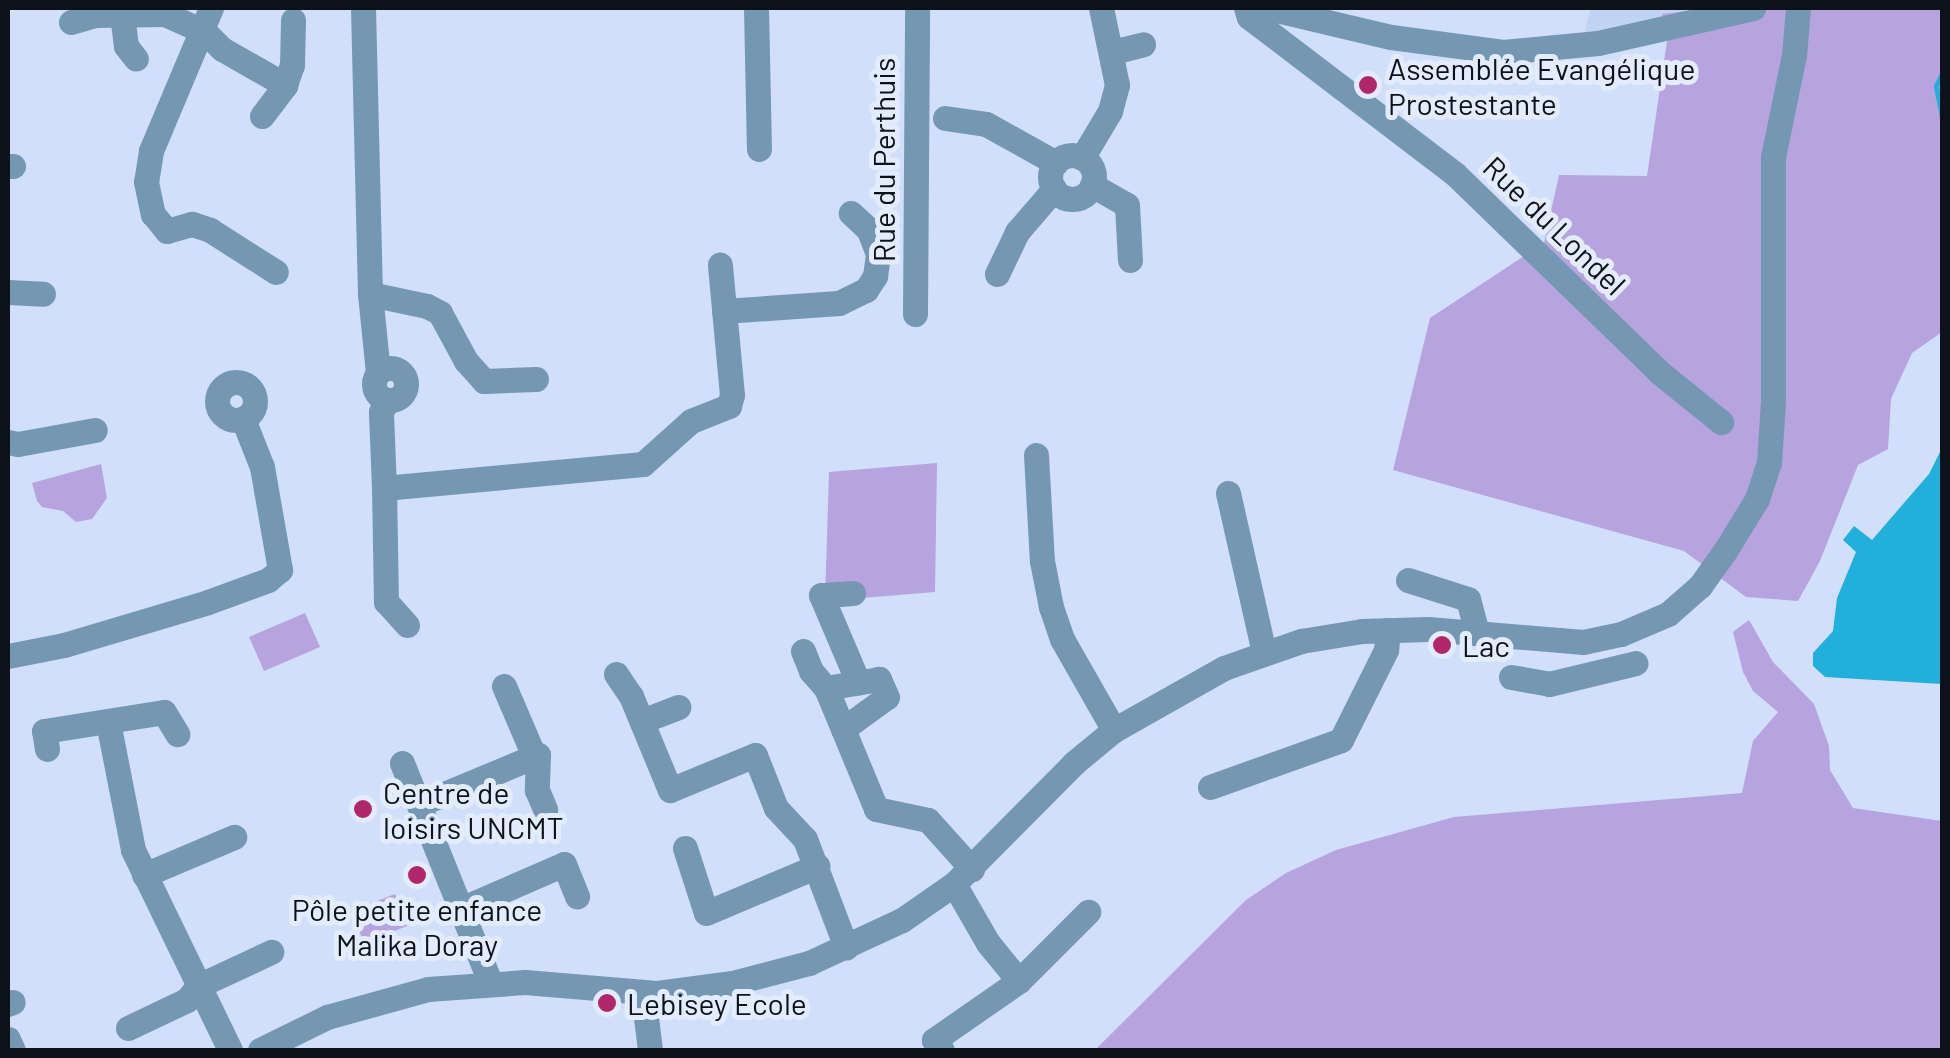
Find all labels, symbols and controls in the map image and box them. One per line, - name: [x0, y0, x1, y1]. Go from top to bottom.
- place label: Assemblée Evangélique Prostestante: [1388, 50, 1695, 120]
- street label: Rue du Perthuis: [865, 58, 901, 262]
- marker: Assemblée Evangélique Prostestante: [1357, 74, 1379, 96]
- street label: Rue du Londel: [1476, 148, 1634, 302]
- place label: Lac: [1462, 627, 1510, 663]
- marker: Lac: [1431, 634, 1453, 656]
- place label: Centre de loisirs UNCMT: [383, 774, 564, 844]
- marker: Centre de loisirs UNCMT: [352, 798, 374, 820]
- marker: Pôle petite enfance Malika Doray: [406, 864, 428, 886]
- place label: Pôle petite enfance Malika Doray: [292, 891, 542, 962]
- place label: Lebisey Ecole: [627, 985, 807, 1021]
- marker: Lebisey Ecole: [596, 992, 618, 1014]

